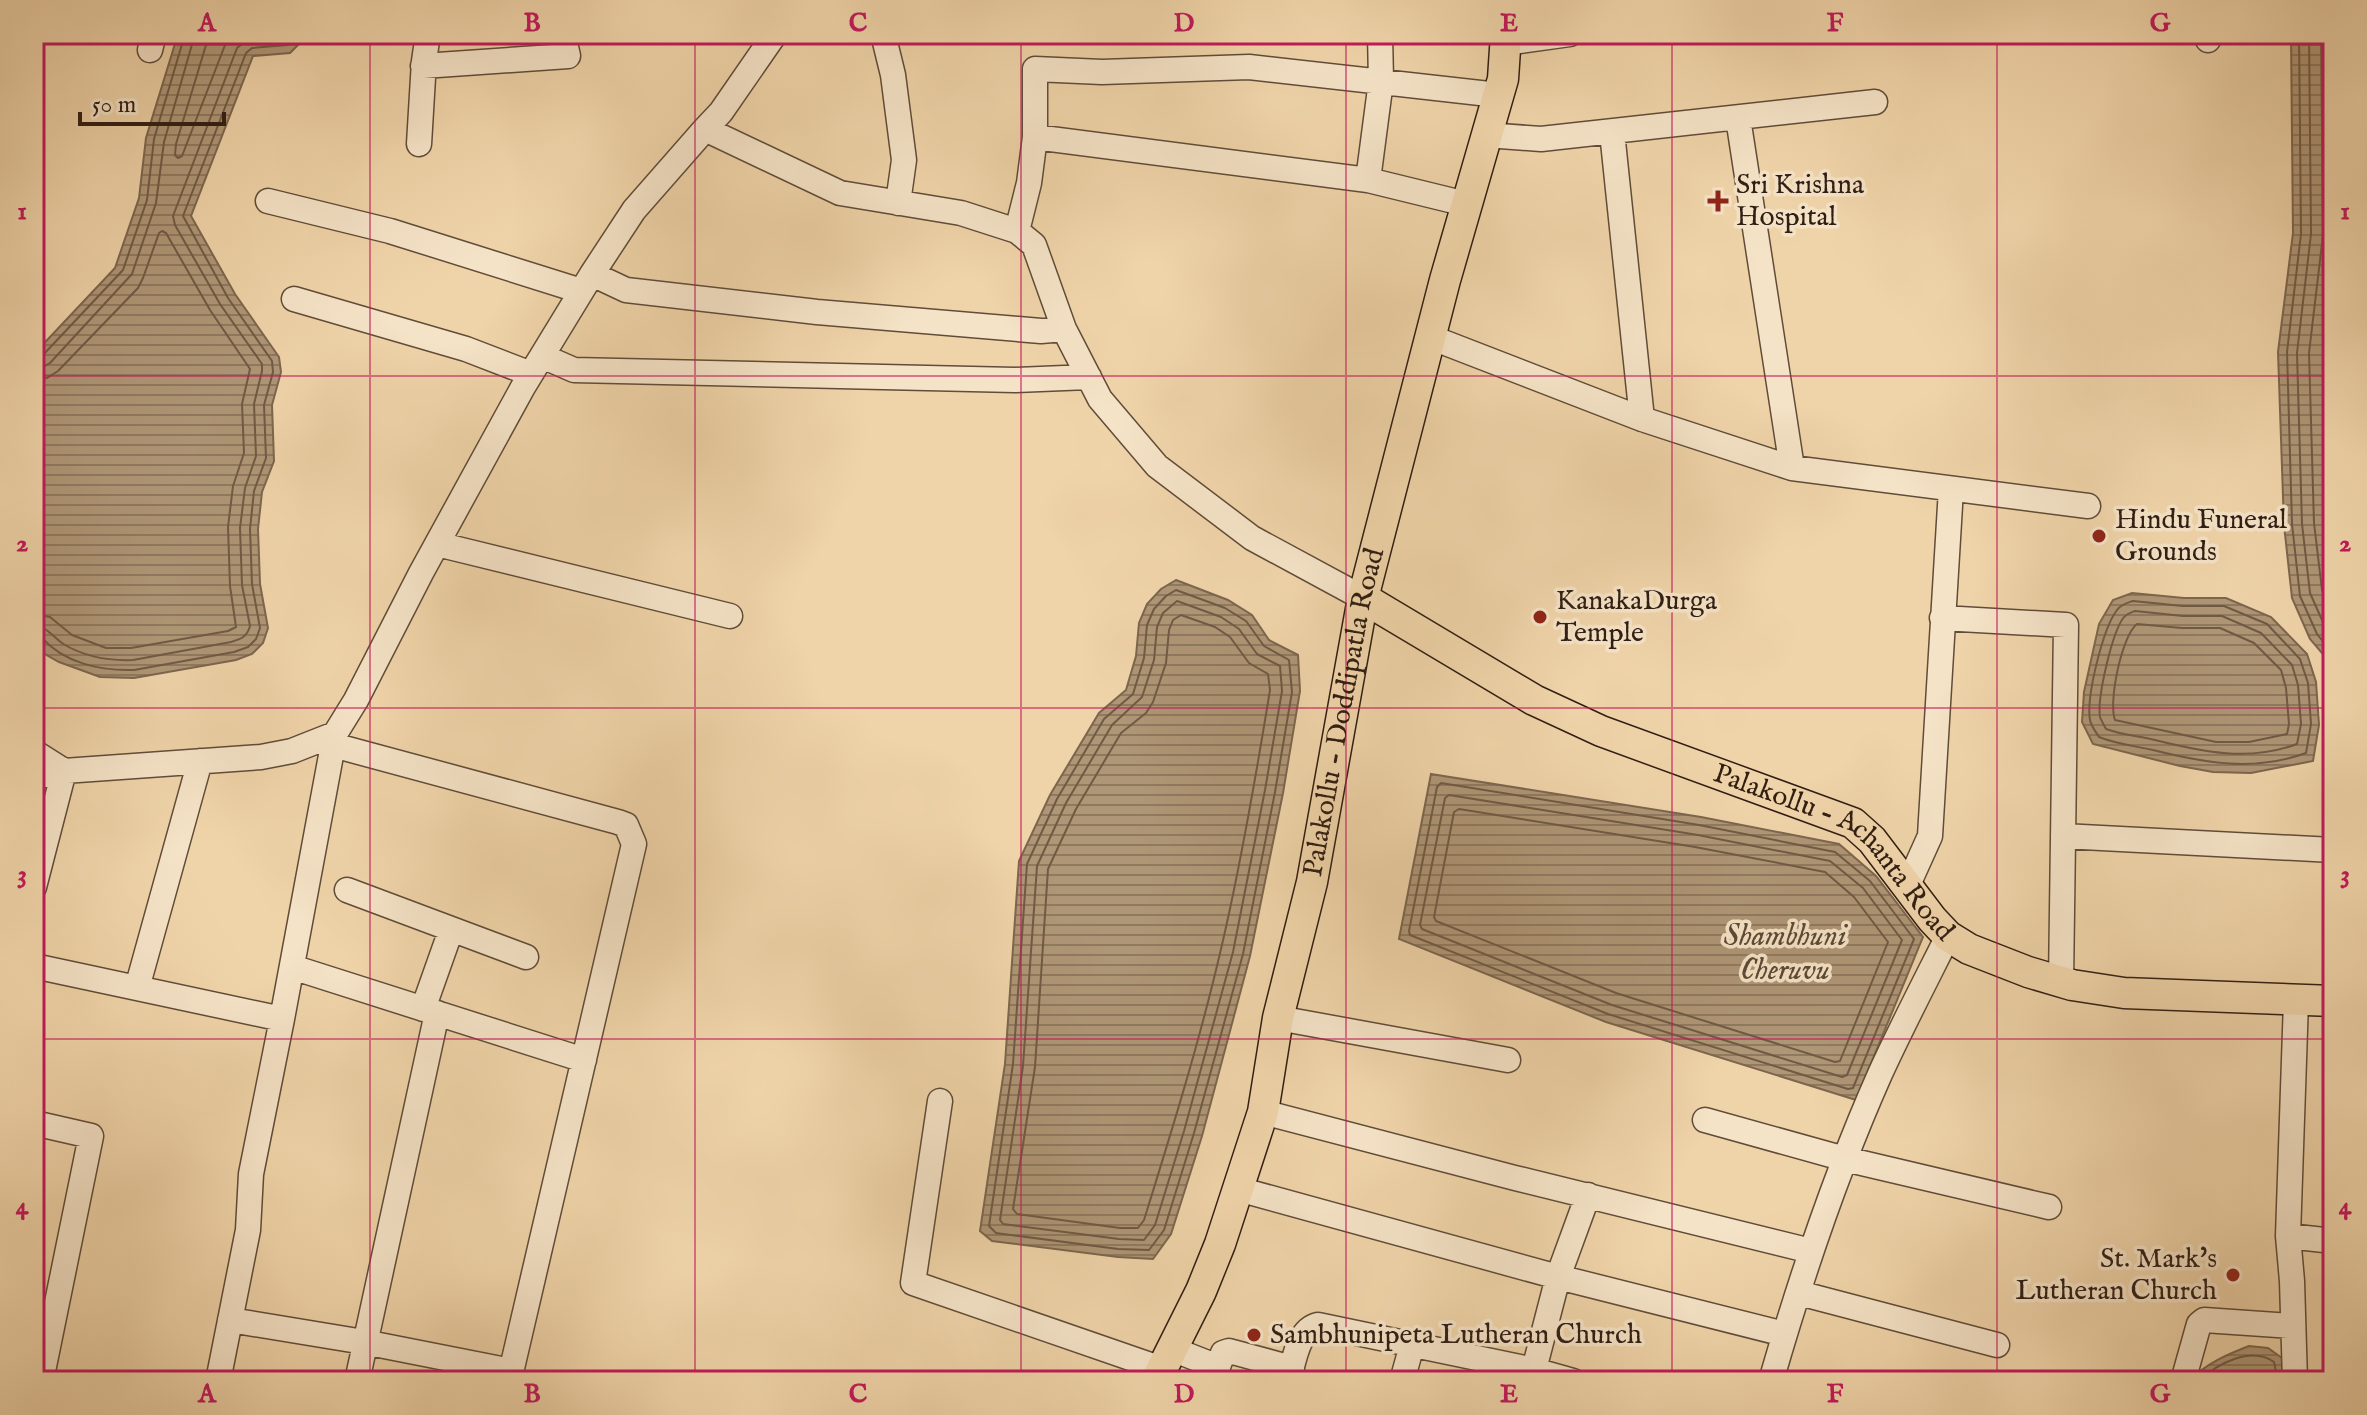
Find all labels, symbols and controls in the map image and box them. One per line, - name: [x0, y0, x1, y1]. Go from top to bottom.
- text: A: [197, 7, 217, 40]
- text: B: [523, 7, 541, 40]
- text: C: [849, 7, 868, 40]
- text: D: [1174, 7, 1195, 40]
- text: E: [1500, 7, 1518, 40]
- text: F: [1827, 7, 1844, 40]
- text: G: [2150, 7, 2171, 40]
- scale bar: [80, 76, 224, 126]
- text: 50 m: [92, 90, 136, 121]
- place label: Sri Krishna Hospital: [1736, 168, 1865, 235]
- marker: Sri Krishna Hospital: [1707, 190, 1729, 212]
- text: 1: [17, 195, 27, 228]
- text: 1: [2340, 195, 2350, 228]
- place label: Hindu Funeral Grounds: [2115, 503, 2287, 570]
- text: 2: [16, 527, 28, 560]
- marker: Hindu Funeral Grounds: [2090, 527, 2108, 545]
- text: 2: [2339, 527, 2351, 560]
- street label: Palakollu - Doddipatla Road: [1296, 544, 1393, 880]
- place label: KanakaDurga Temple: [1556, 584, 1718, 651]
- marker: KanakaDurga Temple: [1531, 608, 1549, 626]
- street label: Palakollu - Achanta Road: [1708, 756, 1962, 949]
- text: 3: [17, 858, 27, 891]
- text: 3: [2340, 858, 2350, 891]
- water label: Shambhuni Cheruvu: [1724, 918, 1849, 990]
- text: 4: [16, 1190, 30, 1223]
- text: 4: [2339, 1190, 2353, 1223]
- place label: St. Mark's Lutheran Church: [2015, 1242, 2217, 1309]
- marker: St. Mark's Lutheran Church: [2224, 1266, 2242, 1284]
- place label: Sambhunipeta Lutheran Church: [1270, 1318, 1642, 1353]
- marker: Sambhunipeta Lutheran Church: [1245, 1326, 1263, 1344]
- text: A: [197, 1378, 217, 1411]
- text: B: [523, 1378, 541, 1411]
- text: C: [849, 1378, 868, 1411]
- text: D: [1174, 1378, 1195, 1411]
- text: E: [1500, 1378, 1518, 1411]
- text: F: [1827, 1378, 1844, 1411]
- text: G: [2150, 1378, 2171, 1411]

